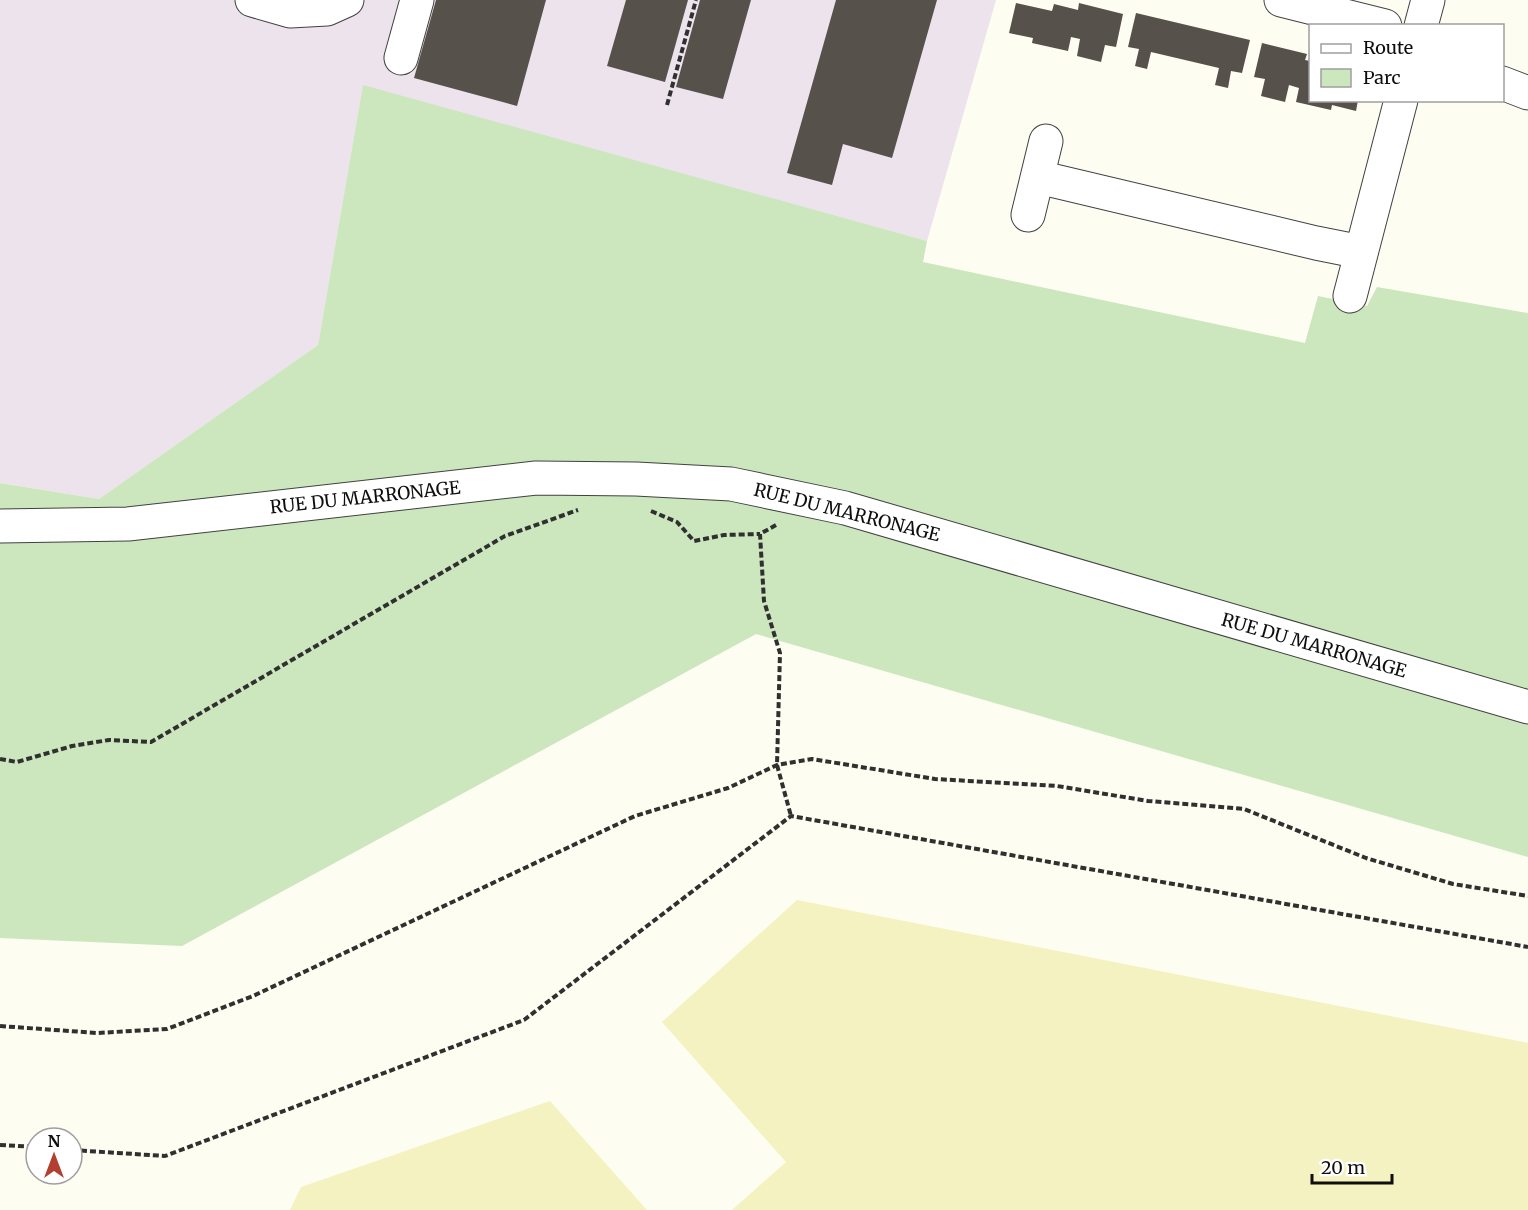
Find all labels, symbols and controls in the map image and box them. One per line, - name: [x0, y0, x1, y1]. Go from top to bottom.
- legend: [1309, 24, 1504, 102]
- text: Route: [1363, 36, 1413, 59]
- text: Parc: [1363, 66, 1401, 89]
- street label: RUE DU MARRONAGE: [269, 476, 462, 518]
- street label: RUE DU MARRONAGE: [751, 478, 943, 546]
- street label: RUE DU MARRONAGE: [1219, 608, 1410, 683]
- north arrow: [24, 1126, 84, 1186]
- text: N: [48, 1131, 61, 1151]
- scale bar: [1312, 1147, 1392, 1185]
- text: 20 m: [1321, 1156, 1365, 1179]

